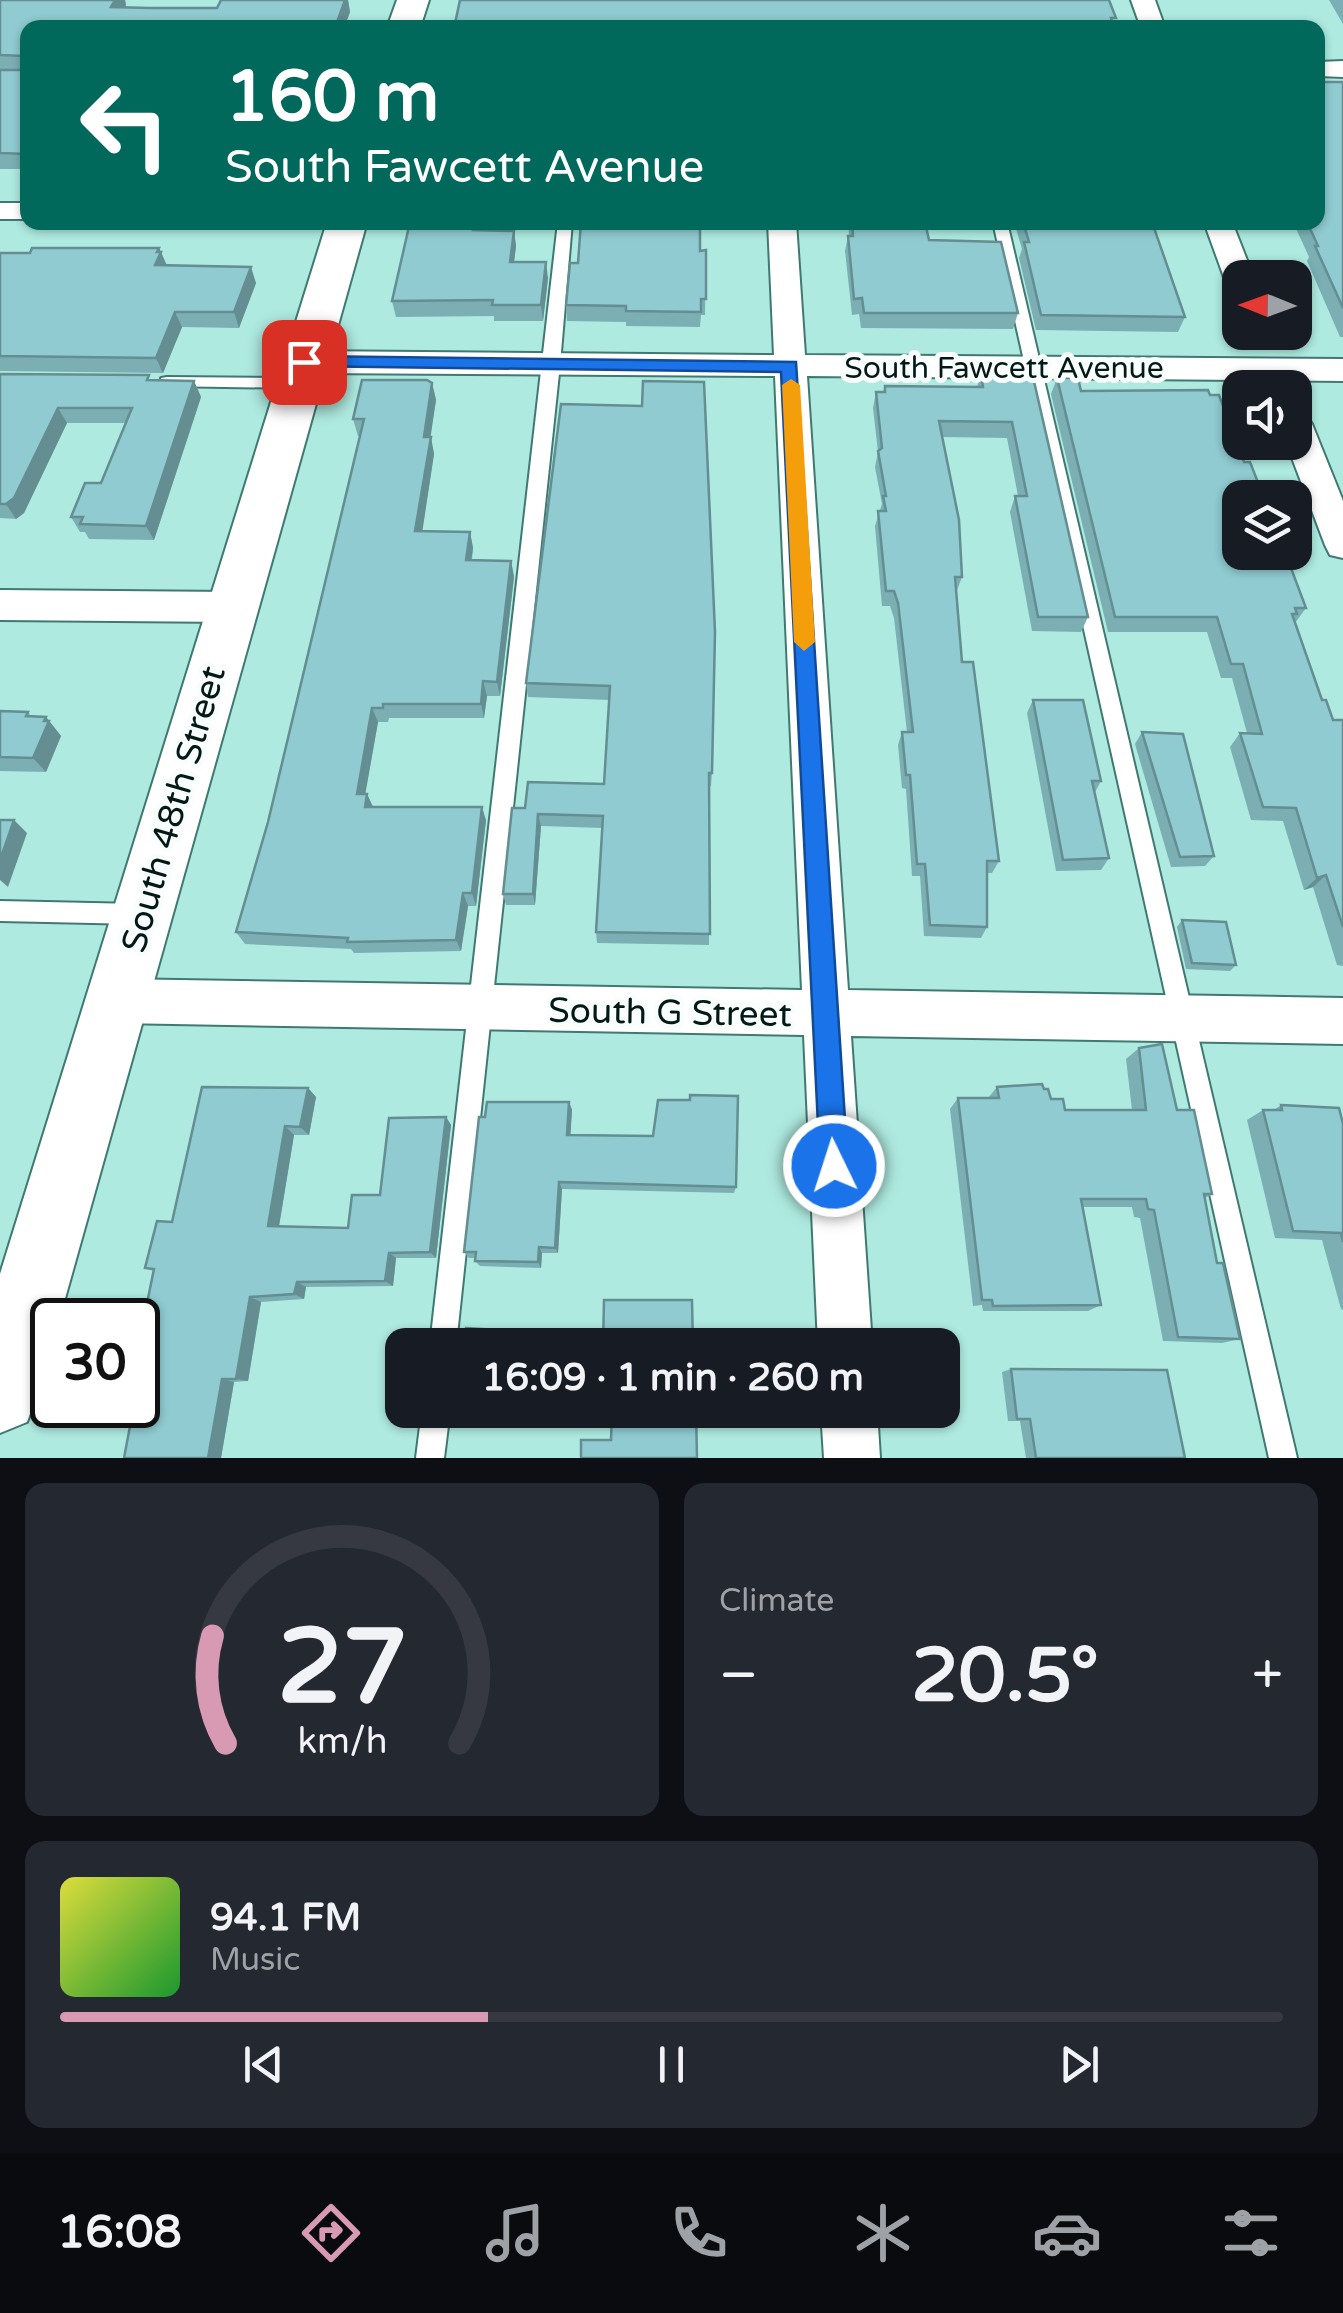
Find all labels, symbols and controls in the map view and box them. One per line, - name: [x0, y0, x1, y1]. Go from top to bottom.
- text: 160 m: [225, 56, 439, 140]
- icon: left: [60, 60, 190, 190]
- text: South Fawcett Avenue: [225, 141, 704, 195]
- north arrow: [1222, 260, 1312, 350]
- map controls: [1222, 260, 1312, 570]
- pin: [262, 320, 347, 405]
- icon: arrive: [277, 335, 332, 390]
- street label: South Fawcett Avenue: [844, 350, 1164, 387]
- button: sound: [1222, 370, 1312, 460]
- button: layers: [1222, 480, 1312, 570]
- street label: South 48th Street: [113, 661, 235, 957]
- street label: South G Street: [548, 990, 792, 1036]
- position arrow: [782, 1114, 886, 1218]
- speed limit sign: 30: [30, 1298, 160, 1428]
- text: 16:09 · 1 min · 260 m: [481, 1355, 864, 1401]
- text: Climate: [719, 1582, 834, 1620]
- text: 27: [277, 1606, 407, 1731]
- text: 20.5°: [911, 1631, 1099, 1721]
- text: −: [719, 1643, 758, 1709]
- text: +: [1252, 1643, 1283, 1709]
- text: km/h: [297, 1720, 387, 1763]
- text: 94.1 FM: [210, 1895, 361, 1941]
- text: Music: [210, 1941, 300, 1979]
- icon: previous: [236, 2037, 291, 2092]
- icon: pause: [644, 2037, 699, 2092]
- icon: next: [1052, 2037, 1107, 2092]
- icon: directions: [296, 2198, 366, 2268]
- icon: music: [480, 2198, 550, 2268]
- icon: phone: [664, 2198, 734, 2268]
- icon: climate: [848, 2198, 918, 2268]
- icon: car: [1032, 2198, 1102, 2268]
- icon: filters: [1216, 2198, 1286, 2268]
- text: 16:08: [57, 2206, 182, 2260]

